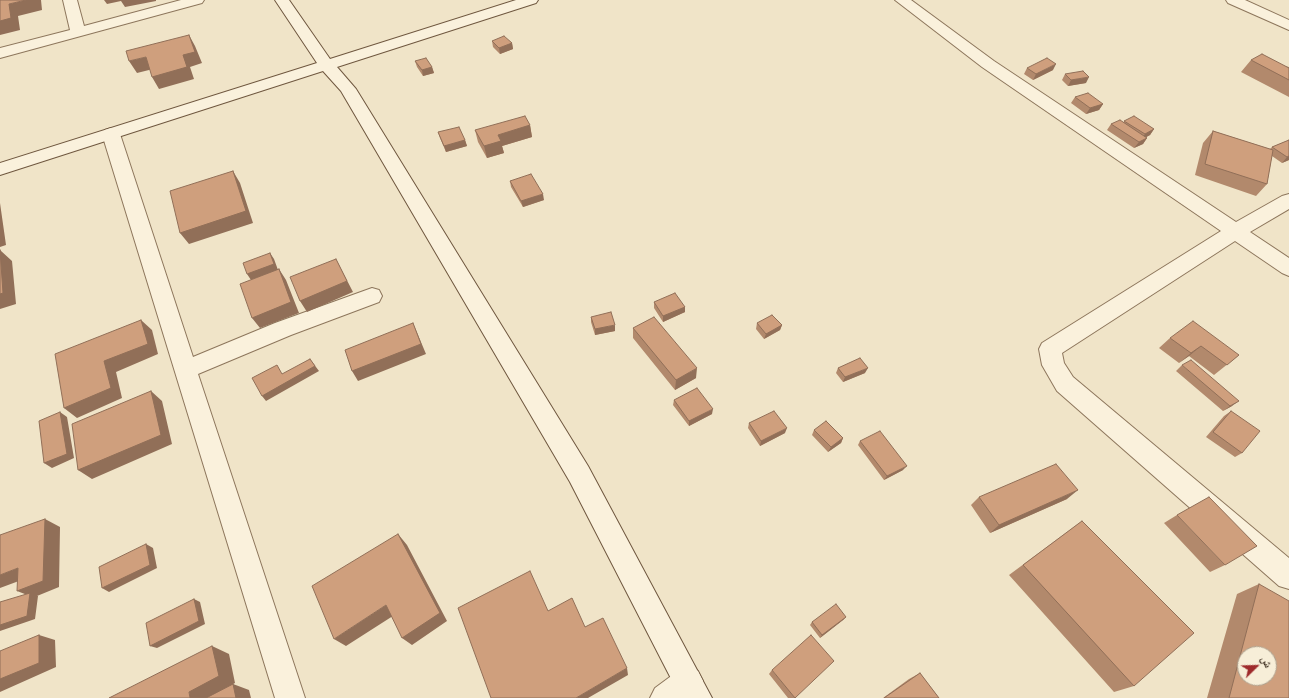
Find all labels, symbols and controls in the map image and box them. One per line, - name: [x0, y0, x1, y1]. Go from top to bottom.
- north arrow: [1237, 646, 1277, 686]
- text: ش: [1258, 654, 1276, 670]

